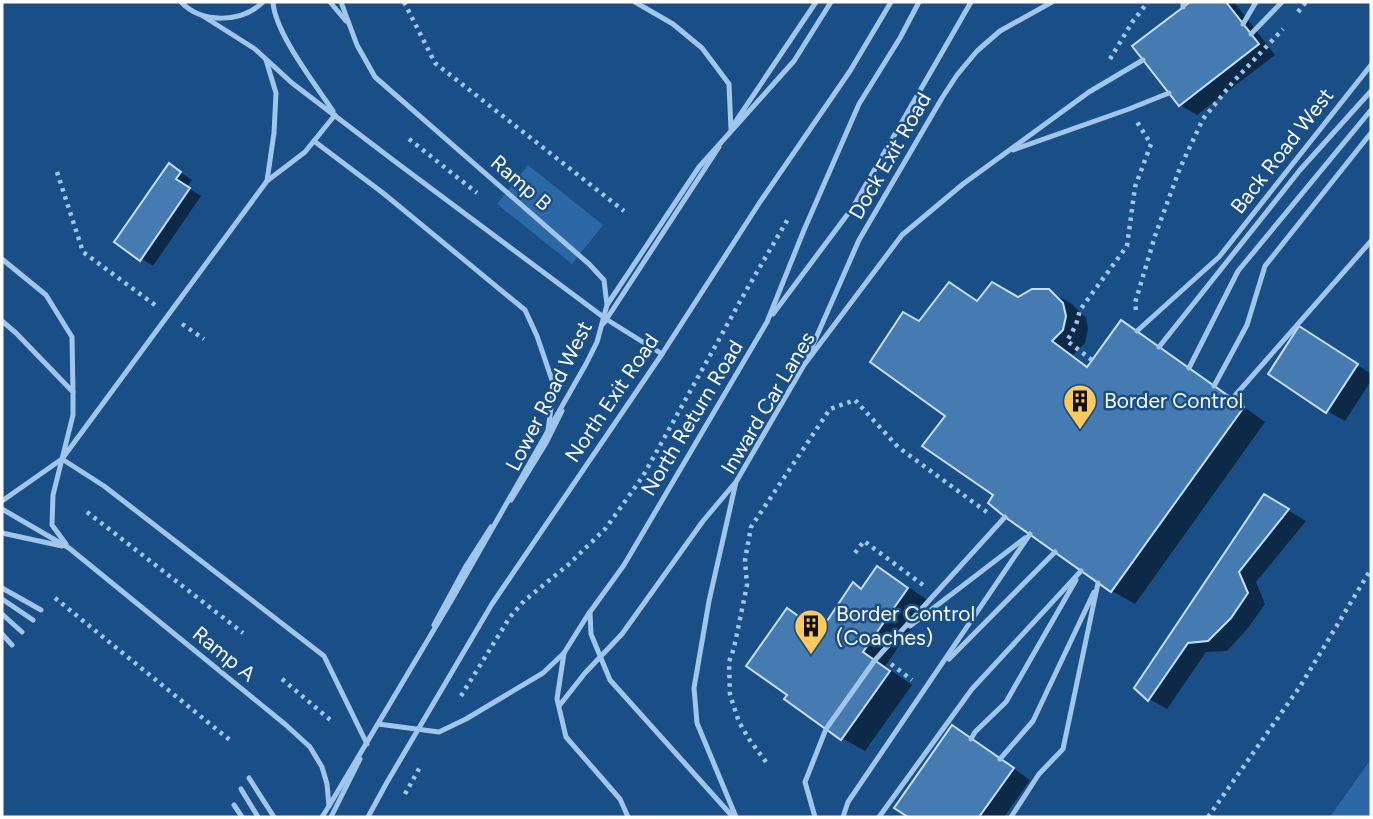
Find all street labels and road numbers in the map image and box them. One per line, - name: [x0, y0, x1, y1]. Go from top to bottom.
- street label: Back Road West: [1225, 83, 1338, 218]
- street label: Dock Exit Road: [843, 88, 936, 224]
- street label: Ramp B: [486, 150, 557, 216]
- street label: Lower Road West: [500, 317, 597, 475]
- street label: Inward Car Lanes: [715, 327, 820, 478]
- street label: North Exit Road: [560, 329, 664, 467]
- street label: North Return Road: [635, 335, 748, 500]
- street label: Ramp A: [188, 621, 261, 686]

